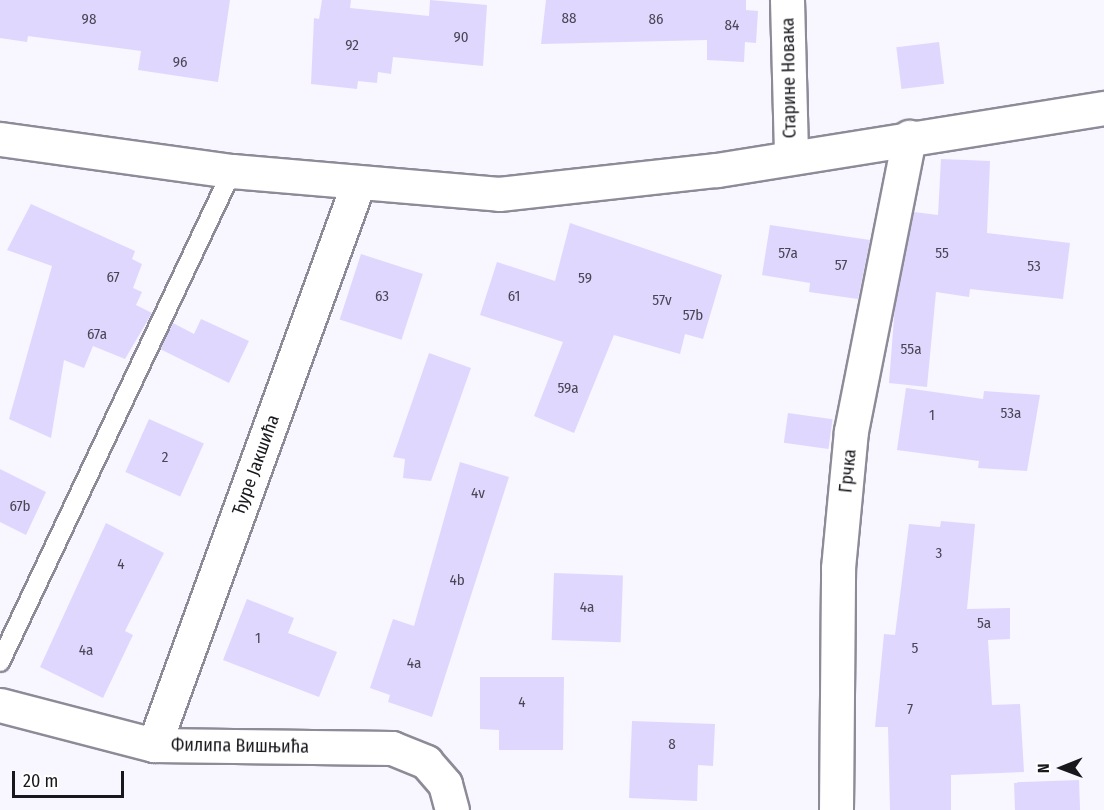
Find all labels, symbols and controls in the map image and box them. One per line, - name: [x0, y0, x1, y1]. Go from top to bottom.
- house number: 88: [562, 10, 576, 28]
- house number: 98: [82, 11, 96, 29]
- house number: 86: [649, 11, 663, 29]
- house number: 84: [725, 17, 739, 35]
- street label: Старине Новака: [777, 17, 801, 139]
- house number: 90: [453, 29, 469, 47]
- house number: 92: [345, 37, 359, 55]
- house number: 96: [173, 54, 187, 72]
- house number: 57a: [778, 245, 798, 263]
- house number: 55: [935, 245, 949, 263]
- house number: 57: [835, 257, 847, 275]
- house number: 53: [1027, 258, 1041, 276]
- house number: 67: [106, 269, 120, 287]
- house number: 59: [578, 270, 592, 288]
- house number: 63: [375, 288, 389, 306]
- house number: 61: [508, 288, 520, 306]
- house number: 57v: [652, 292, 672, 310]
- house number: 57b: [683, 307, 703, 325]
- house number: 67a: [87, 326, 107, 344]
- house number: 55a: [900, 341, 922, 359]
- house number: 59a: [557, 380, 579, 398]
- house number: 53a: [1001, 405, 1021, 423]
- house number: 1: [929, 407, 935, 425]
- street label: Ђуре Јакшића: [228, 412, 284, 518]
- street label: Грчка: [835, 448, 861, 494]
- house number: 2: [162, 449, 168, 467]
- house number: 4v: [471, 485, 485, 503]
- house number: 67b: [9, 498, 31, 516]
- house number: 3: [936, 545, 942, 563]
- house number: 4: [117, 556, 125, 574]
- house number: 4b: [449, 572, 465, 590]
- house number: 4a: [580, 599, 594, 617]
- house number: 5a: [977, 615, 991, 633]
- house number: 1: [255, 630, 261, 648]
- house number: 5: [912, 640, 918, 658]
- house number: 4a: [79, 642, 93, 660]
- house number: 4a: [407, 655, 421, 673]
- house number: 4: [518, 694, 526, 712]
- house number: 7: [907, 701, 913, 719]
- street label: Филипа Вишњића: [171, 734, 309, 758]
- house number: 8: [668, 736, 676, 754]
- north arrow: [1032, 738, 1092, 798]
- scale bar: [15, 759, 128, 797]
- text: N: [1034, 763, 1053, 773]
- text: 20 m: [23, 770, 58, 792]

